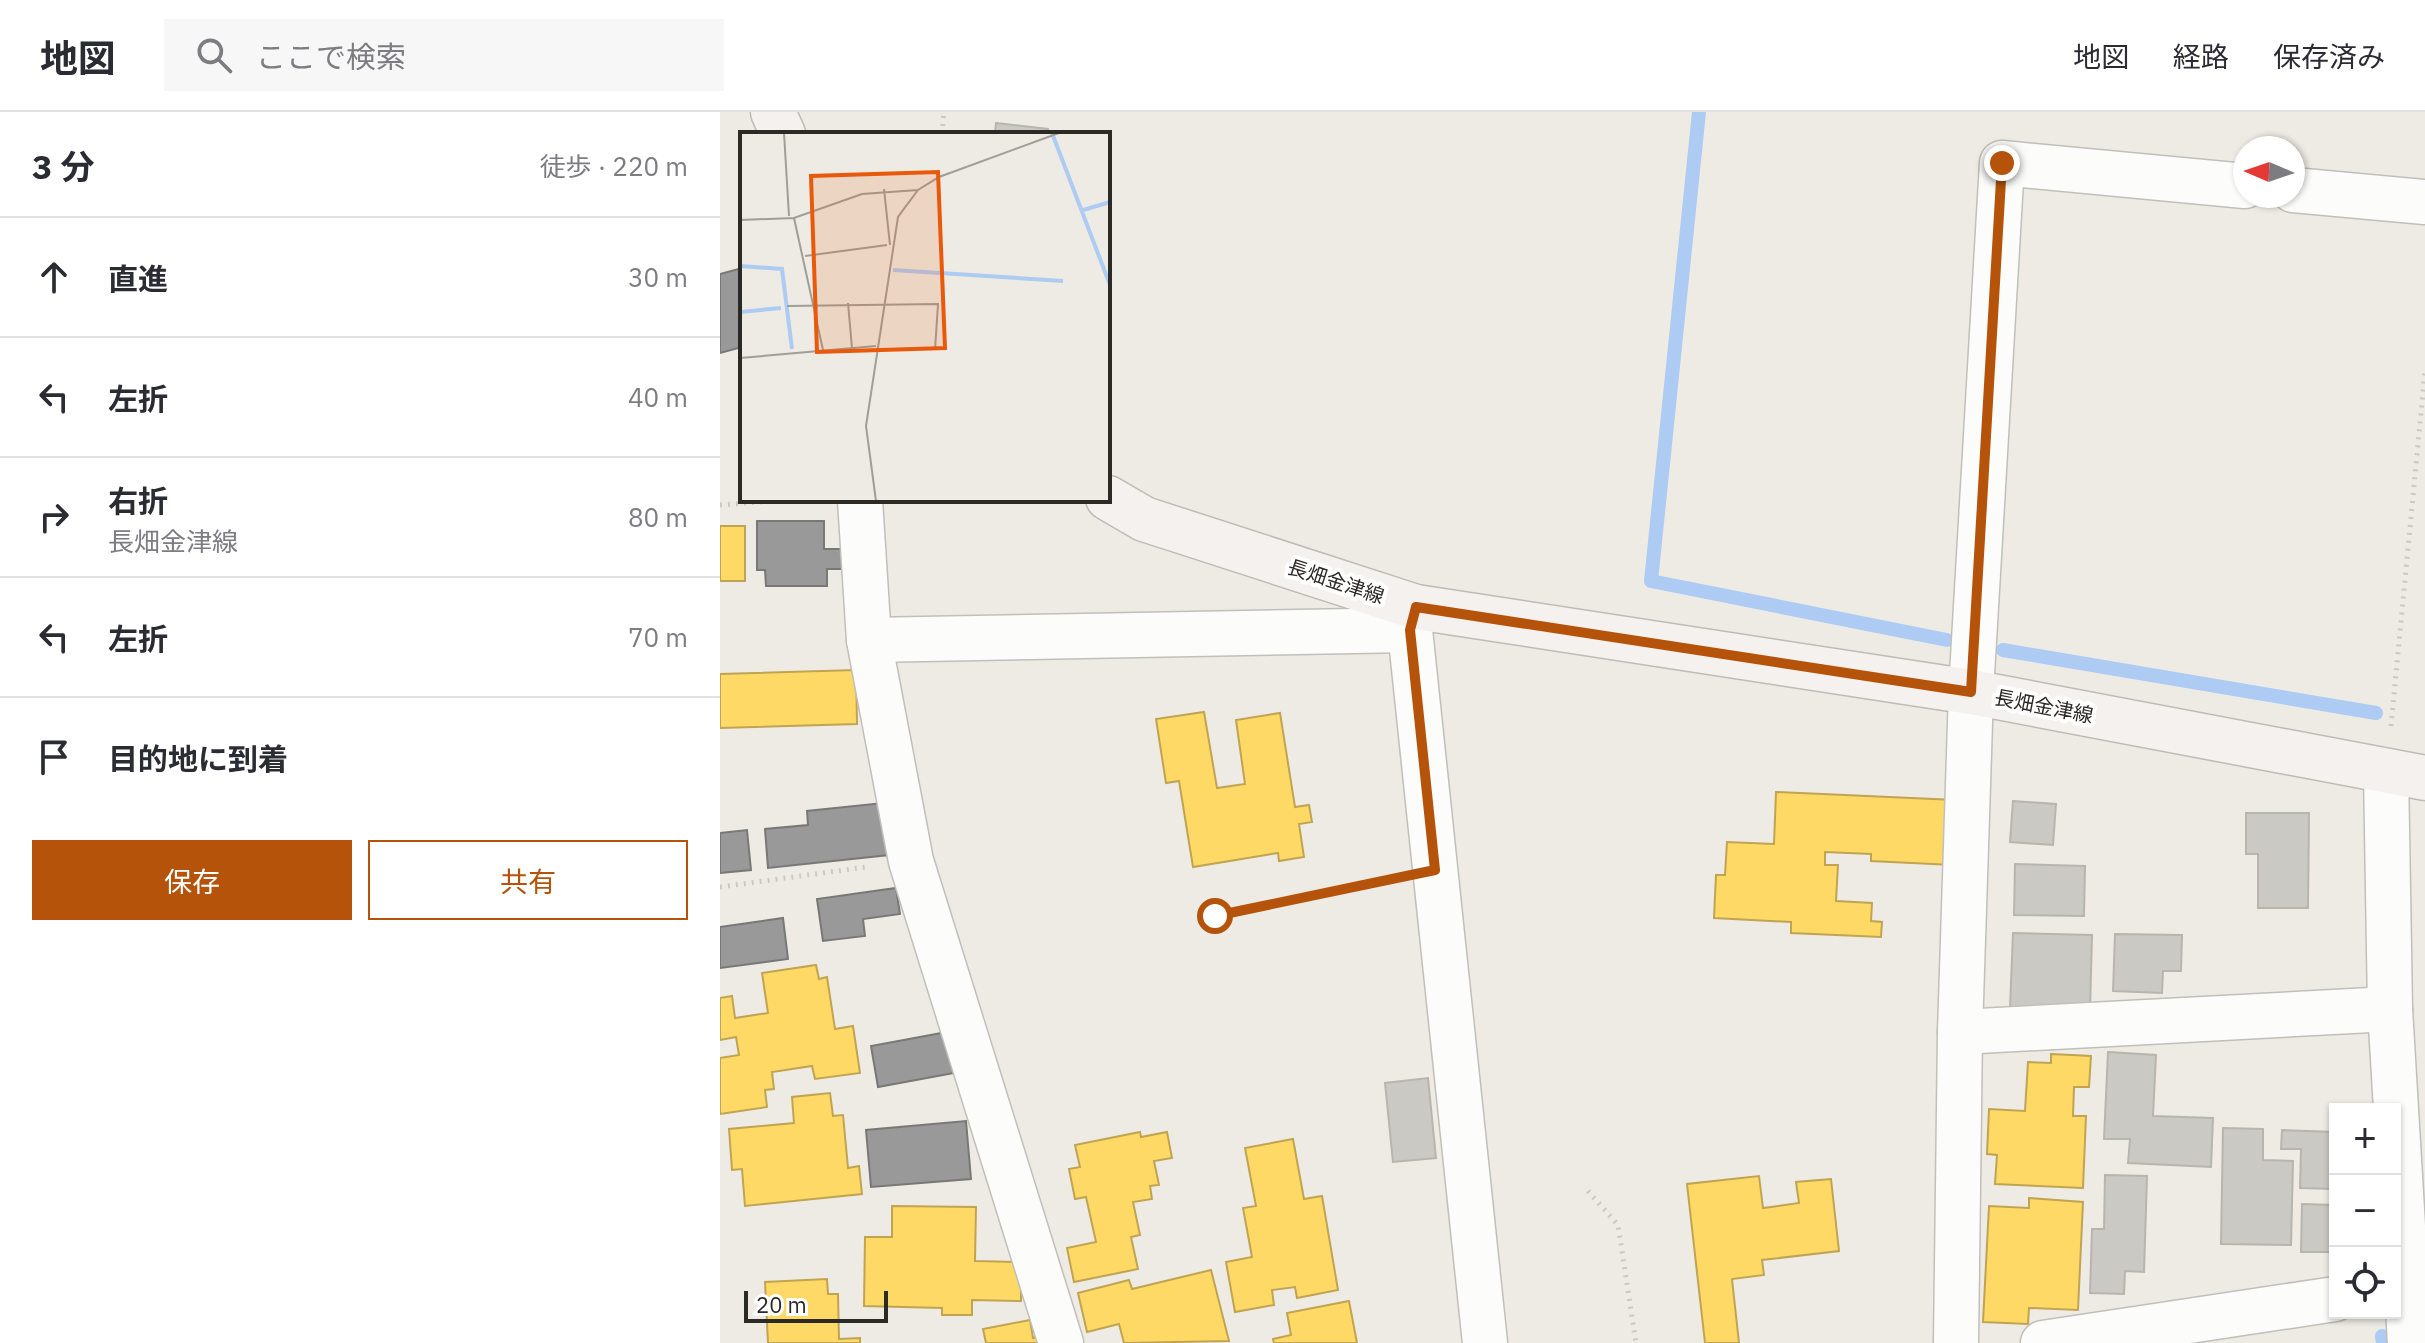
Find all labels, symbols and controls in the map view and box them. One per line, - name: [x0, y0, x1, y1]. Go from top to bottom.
- search box: [164, 19, 724, 91]
- text: 地図: [40, 33, 116, 82]
- icon: search: [192, 33, 236, 77]
- text: ここで検索: [256, 37, 406, 76]
- text: 地図: [2073, 38, 2129, 75]
- text: 経路: [2173, 38, 2229, 75]
- text: 保存済み: [2273, 38, 2385, 75]
- inset map: [740, 132, 1110, 502]
- north arrow: [2233, 136, 2305, 208]
- text: 3 分: [32, 144, 94, 188]
- route end: [1984, 145, 2020, 181]
- text: 徒歩 · 220 m: [540, 149, 688, 183]
- icon: ahead: [32, 255, 76, 299]
- text: 直進: [108, 259, 168, 298]
- text: 30 m: [628, 260, 688, 294]
- icon: left: [32, 375, 76, 419]
- text: 左折: [108, 379, 168, 418]
- text: 40 m: [628, 380, 688, 414]
- text: 右折: [108, 481, 168, 520]
- icon: right: [32, 495, 76, 539]
- text: 80 m: [628, 500, 688, 534]
- text: 長畑金津線: [108, 524, 238, 558]
- street label: 長畑金津線: [1284, 553, 1388, 609]
- icon: left: [32, 615, 76, 659]
- text: 左折: [108, 619, 168, 658]
- text: 70 m: [628, 620, 688, 654]
- street label: 長畑金津線: [1992, 683, 2096, 729]
- icon: arrive: [32, 735, 76, 779]
- text: 目的地に到着: [108, 739, 288, 778]
- button: 保存: [32, 840, 352, 920]
- button: 共有: [368, 840, 688, 920]
- route start: [1197, 898, 1233, 934]
- map controls: [2329, 1103, 2401, 1319]
- button: +: [2329, 1103, 2401, 1175]
- button: −: [2329, 1175, 2401, 1247]
- button: locate: [2329, 1247, 2401, 1319]
- scale bar: [744, 1287, 888, 1323]
- text: 20 m: [756, 1290, 807, 1319]

